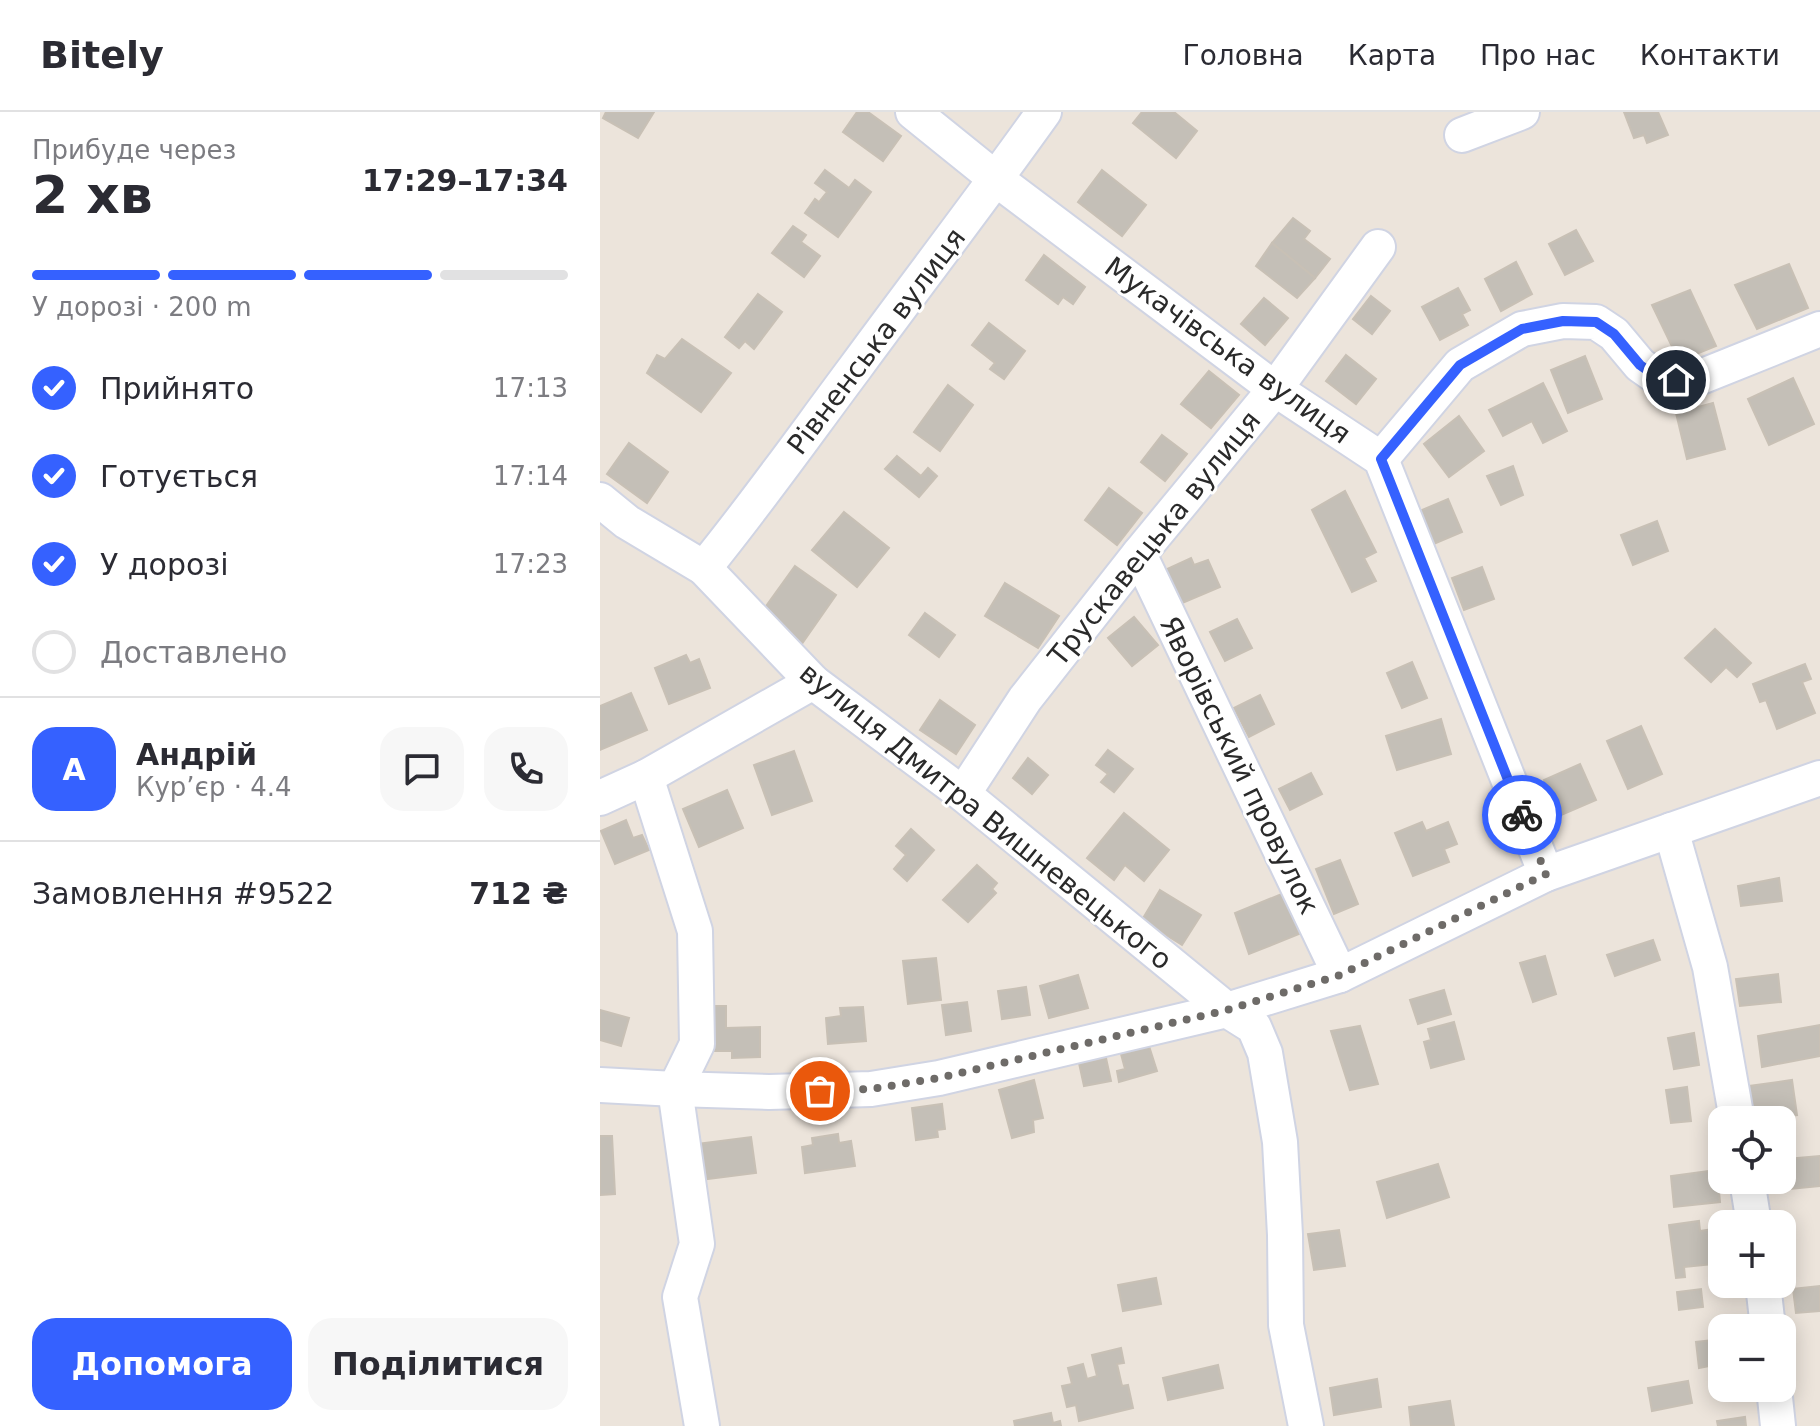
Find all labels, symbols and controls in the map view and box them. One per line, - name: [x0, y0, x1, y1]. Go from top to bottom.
- text: Bitely: [40, 33, 164, 77]
- text: Головна: [1183, 39, 1304, 72]
- text: Карта: [1348, 39, 1436, 72]
- text: Про нас: [1480, 39, 1596, 72]
- text: Контакти: [1640, 39, 1780, 72]
- text: Прибуде через: [32, 135, 236, 165]
- text: 17:29–17:34: [362, 163, 568, 198]
- text: 2 хв: [32, 165, 153, 225]
- street label: Рівненська вулиця: [780, 222, 972, 461]
- street label: Мукачівська вулиця: [1098, 250, 1357, 451]
- text: У дорозі · 200 m: [32, 292, 251, 322]
- pin: [1642, 346, 1710, 414]
- icon: home: [1654, 358, 1698, 402]
- icon: check: [32, 366, 76, 410]
- text: Прийнято: [100, 371, 254, 406]
- text: 17:13: [493, 373, 568, 403]
- street label: Трускавецька вулиця: [1041, 404, 1267, 673]
- icon: check: [32, 454, 76, 498]
- text: Готується: [100, 459, 258, 494]
- text: 17:14: [493, 461, 568, 491]
- icon: check: [32, 542, 76, 586]
- text: У дорозі: [100, 547, 229, 582]
- text: 17:23: [493, 549, 568, 579]
- street label: Яворівський провулок: [1153, 611, 1326, 920]
- text: Доставлено: [100, 635, 287, 670]
- street label: вулиця Дмитра Вишневецького: [793, 656, 1178, 977]
- button: chat: [380, 727, 464, 811]
- button: phone: [484, 727, 568, 811]
- text: Андрій: [136, 737, 257, 772]
- text: А: [62, 752, 86, 787]
- text: Кур’єр · 4.4: [136, 772, 292, 802]
- courier: [1482, 775, 1562, 855]
- icon: bike: [1500, 793, 1544, 837]
- text: Замовлення #9522: [32, 876, 334, 911]
- text: 712 ₴: [469, 876, 568, 911]
- pin: [786, 1057, 854, 1125]
- icon: bag: [798, 1069, 842, 1113]
- map controls: [1708, 1106, 1796, 1402]
- button: locate: [1708, 1106, 1796, 1194]
- button: +: [1708, 1210, 1796, 1298]
- button: −: [1708, 1314, 1796, 1402]
- button: Допомога: [32, 1318, 292, 1410]
- button: Поділитися: [308, 1318, 568, 1410]

